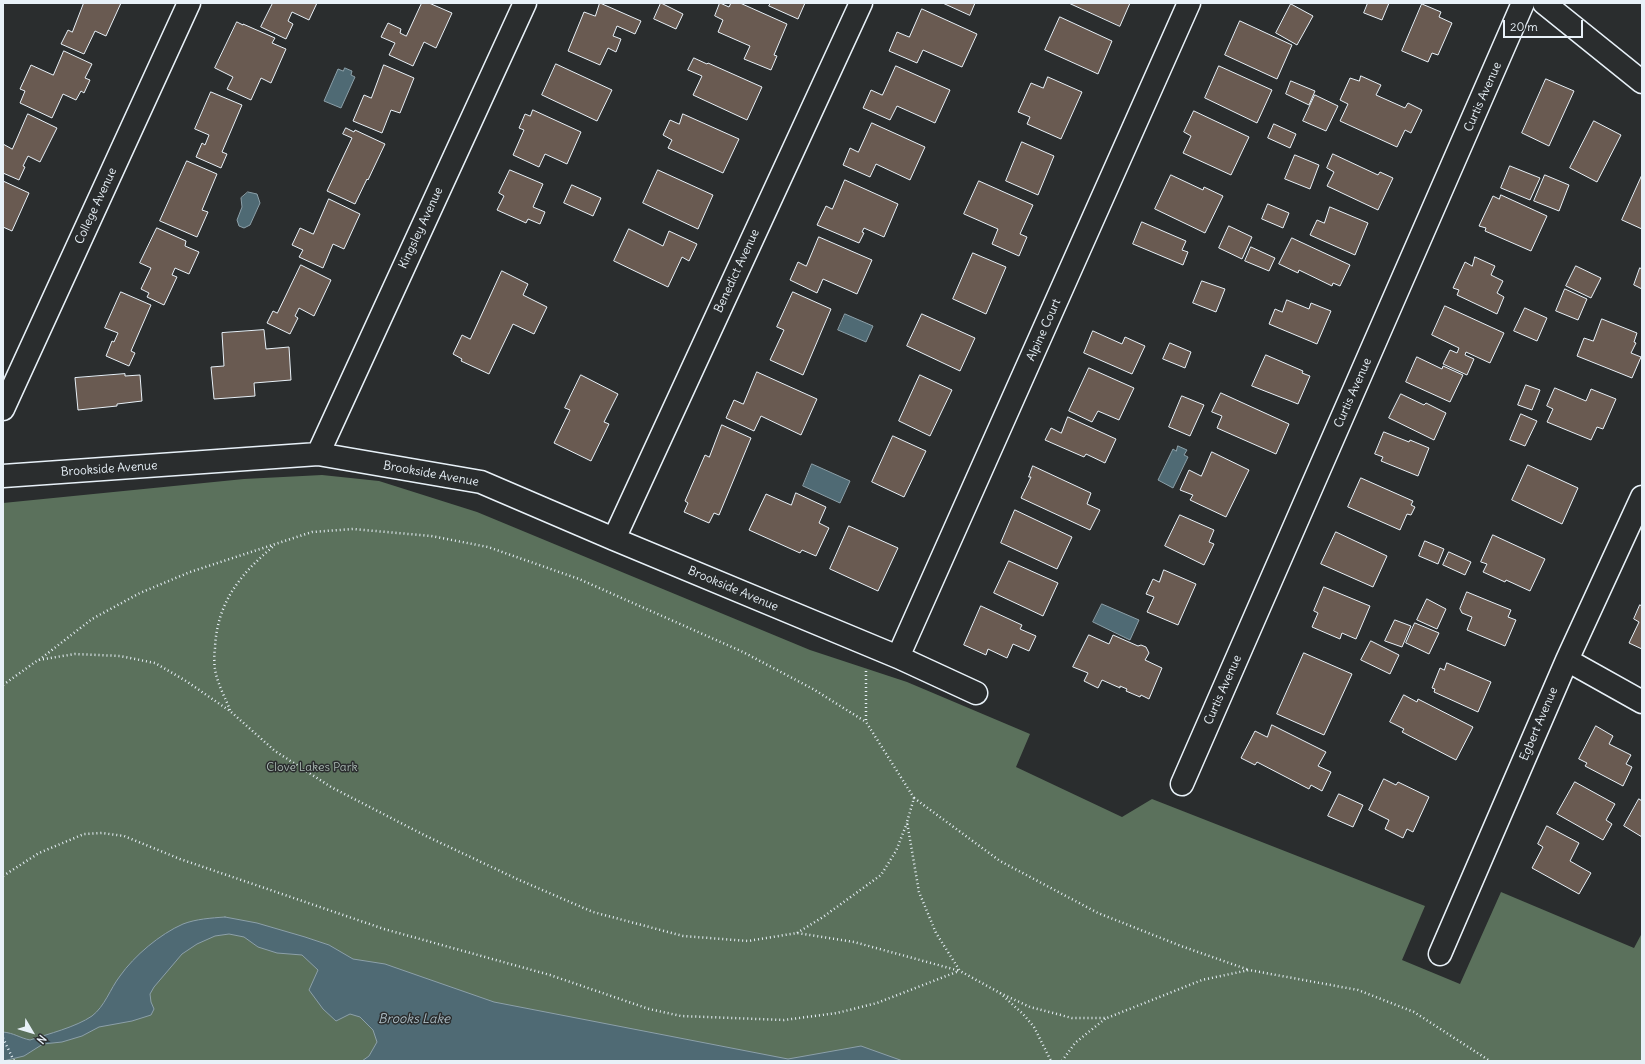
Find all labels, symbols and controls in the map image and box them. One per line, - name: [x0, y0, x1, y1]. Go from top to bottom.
- scale bar: [1505, 12, 1585, 38]
- text: 20 m: [1510, 19, 1538, 34]
- street label: Curtis Avenue: [1461, 60, 1505, 134]
- street label: College Avenue: [72, 166, 120, 246]
- street label: Kingsley Avenue: [396, 185, 446, 271]
- street label: Benedict Avenue: [711, 227, 763, 315]
- street label: Alpine Court: [1024, 297, 1064, 363]
- street label: Curtis Avenue: [1331, 356, 1375, 430]
- street label: Brookside Avenue: [60, 458, 158, 480]
- street label: Brookside Avenue: [382, 458, 480, 490]
- street label: Brookside Avenue: [686, 563, 780, 615]
- street label: Curtis Avenue: [1201, 653, 1245, 727]
- street label: Egbert Avenue: [1517, 685, 1561, 763]
- park label: Clove Lakes Park: [266, 761, 358, 775]
- water label: Brooks Lake: [378, 1011, 450, 1027]
- north arrow: [12, 1012, 52, 1052]
- text: N: [34, 1032, 49, 1047]

